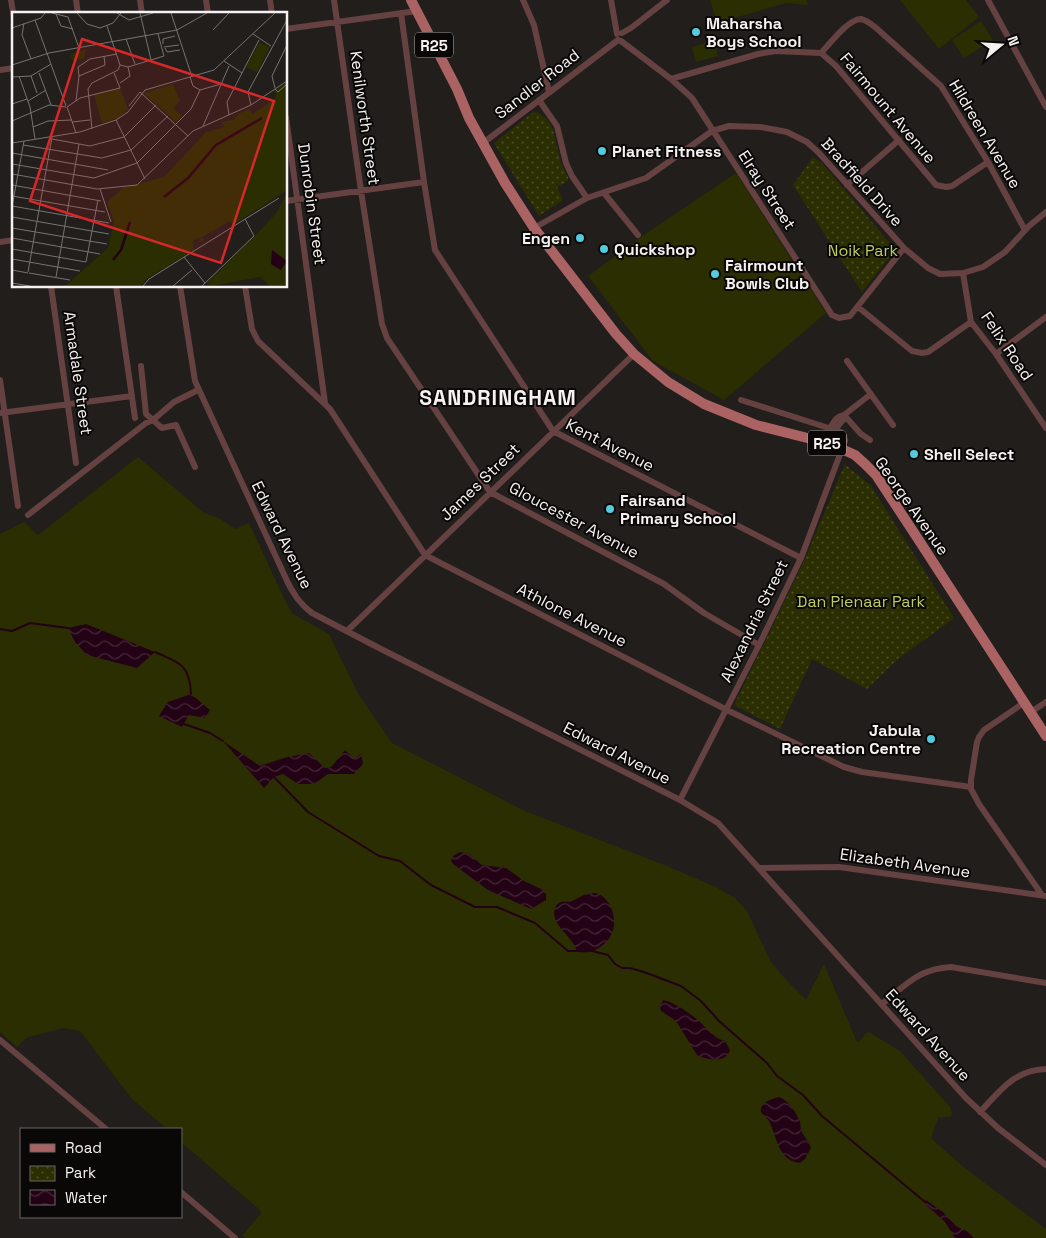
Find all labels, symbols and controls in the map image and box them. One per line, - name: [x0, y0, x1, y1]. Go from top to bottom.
- inset map: [12, 12, 288, 288]
- place label: Maharsha Boys School: [706, 13, 802, 52]
- north arrow: [976, 20, 1026, 70]
- marker: Maharsha Boys School: [690, 26, 702, 38]
- road number: R25: [415, 32, 453, 58]
- text: N: [1003, 34, 1023, 48]
- street label: Sandler Road: [490, 44, 584, 124]
- street label: Fairmount Avenue: [835, 48, 941, 168]
- street label: Kenilworth Street: [345, 50, 385, 186]
- street label: Hildreen Avenue: [944, 76, 1026, 192]
- street label: Bradfield Drive: [817, 133, 907, 231]
- place label: Planet Fitness: [612, 141, 721, 162]
- street label: Dunrobin Street: [293, 142, 331, 266]
- marker: Planet Fitness: [596, 145, 608, 157]
- street label: Elray Street: [734, 146, 800, 234]
- place label: Engen: [522, 228, 570, 249]
- marker: Engen: [574, 232, 586, 244]
- place label: Quickshop: [614, 239, 695, 260]
- park label: Noik Park: [828, 240, 899, 261]
- marker: Quickshop: [598, 243, 610, 255]
- place label: Fairmount Bowls Club: [725, 255, 809, 294]
- marker: Fairmount Bowls Club: [709, 268, 721, 280]
- street label: Felix Road: [976, 307, 1038, 385]
- street label: Armadale Street: [59, 310, 97, 436]
- district label: SANDRINGHAM: [419, 384, 577, 411]
- street label: Kent Avenue: [562, 414, 658, 476]
- road number: R25: [808, 430, 846, 456]
- street label: James Street: [436, 439, 524, 525]
- place label: Shell Select: [924, 444, 1014, 465]
- marker: Shell Select: [908, 448, 920, 460]
- street label: George Avenue: [870, 453, 954, 559]
- street label: Gloucester Avenue: [505, 477, 643, 563]
- street label: Edward Avenue: [247, 478, 317, 592]
- place label: Fairsand Primary School: [620, 490, 736, 529]
- marker: Fairsand Primary School: [604, 503, 616, 515]
- street label: Alexandria Street: [715, 556, 793, 686]
- street label: Athlone Avenue: [514, 578, 630, 652]
- park label: Dan Pienaar Park: [797, 591, 926, 612]
- street label: Edward Avenue: [560, 717, 674, 789]
- place label: Jabula Recreation Centre: [781, 720, 921, 759]
- marker: Jabula Recreation Centre: [925, 733, 937, 745]
- street label: Elizabeth Avenue: [838, 843, 972, 883]
- street label: Edward Avenue: [881, 984, 975, 1086]
- legend: [20, 1128, 182, 1218]
- text: Road: [65, 1138, 102, 1157]
- text: Park: [65, 1163, 96, 1182]
- text: Water: [65, 1188, 108, 1207]

